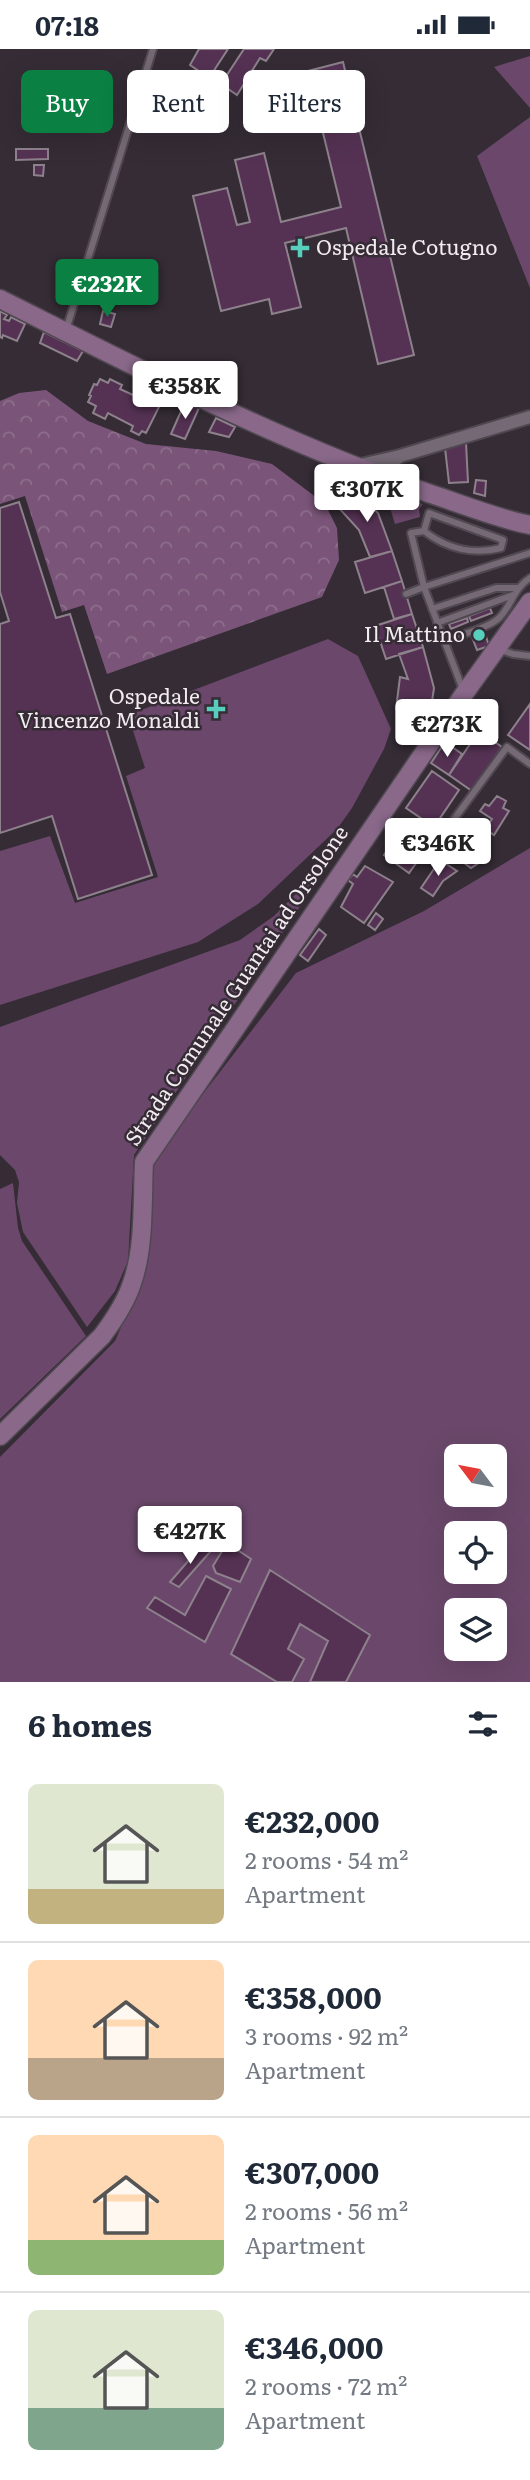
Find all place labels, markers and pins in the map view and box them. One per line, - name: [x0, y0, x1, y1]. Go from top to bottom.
- place label: Ospedale Cotugno: [316, 230, 497, 261]
- marker: Ospedale Cotugno: [290, 238, 310, 258]
- pin: €232K: [58, 259, 156, 319]
- pin: €358K: [136, 361, 234, 421]
- pin: €307K: [318, 465, 416, 524]
- place label: Il Mattino: [364, 617, 465, 648]
- marker: Il Mattino: [471, 627, 487, 643]
- place label: Ospedale Vincenzo Monaldi: [18, 679, 200, 734]
- marker: Ospedale Vincenzo Monaldi: [206, 699, 226, 719]
- pin: €273K: [398, 699, 496, 759]
- pin: €346K: [389, 819, 487, 878]
- pin: €427K: [141, 1507, 239, 1566]

